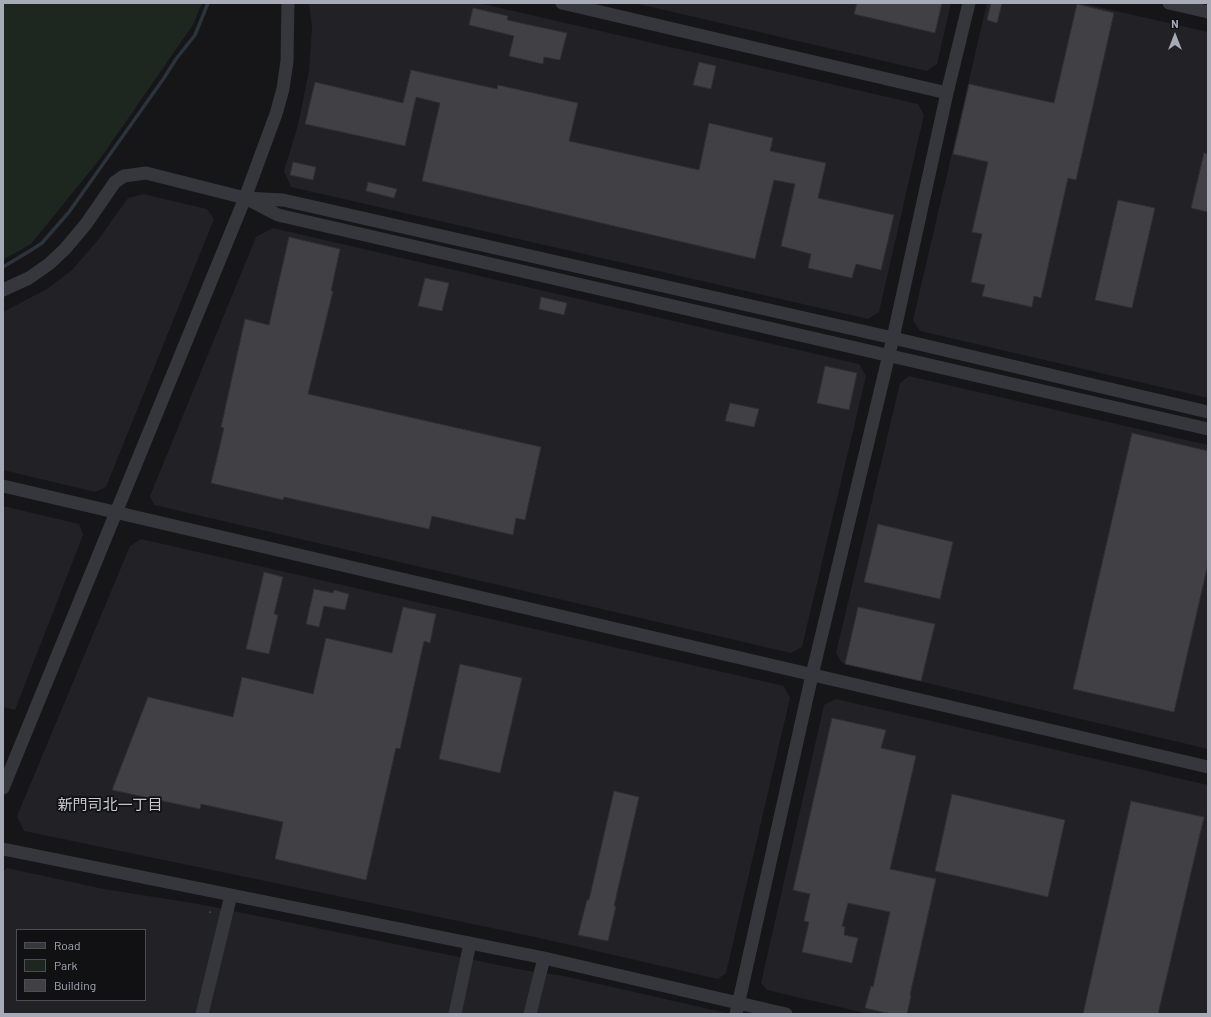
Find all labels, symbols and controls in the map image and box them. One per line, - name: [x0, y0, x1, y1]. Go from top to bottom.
- north arrow: [1155, 16, 1195, 56]
- text: N: [1171, 17, 1179, 30]
- district label: 新門司北一丁目: [58, 796, 162, 814]
- legend: [16, 929, 146, 1001]
- text: Road: [54, 938, 81, 952]
- text: Park: [54, 958, 78, 972]
- text: Building: [54, 978, 96, 992]

